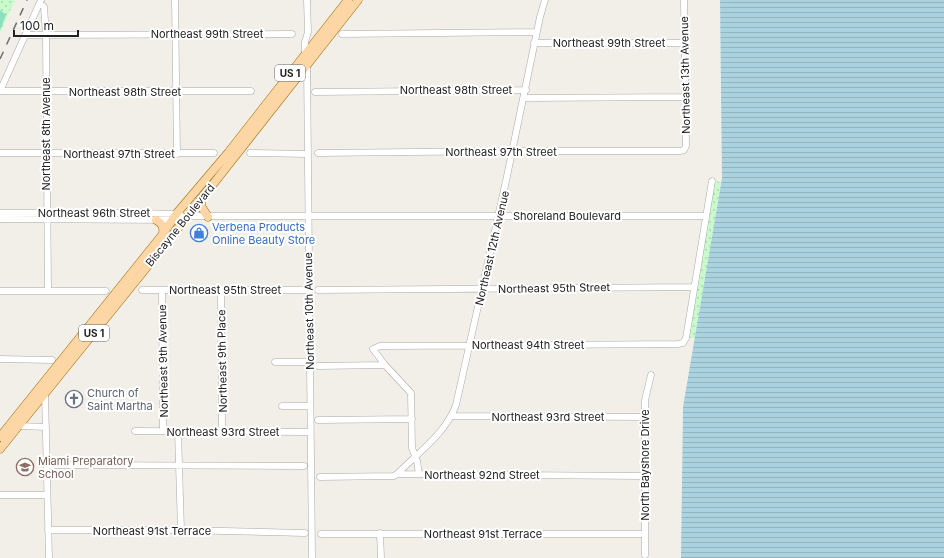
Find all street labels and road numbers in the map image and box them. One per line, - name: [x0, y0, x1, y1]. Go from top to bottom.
- street label: Northeast 13th Avenue: [677, 16, 693, 134]
- street label: Northeast 99th Street: [151, 27, 264, 41]
- street label: Northeast 99th Street: [553, 36, 666, 50]
- road number: US 1: [275, 65, 305, 81]
- street label: Northeast 8th Avenue: [39, 77, 53, 191]
- street label: Northeast 98th Street: [400, 83, 513, 97]
- street label: Northeast 98th Street: [69, 85, 182, 99]
- street label: Northeast 97th Street: [445, 145, 557, 159]
- street label: Northeast 97th Street: [63, 147, 175, 161]
- street label: Biscayne Boulevard: [142, 181, 218, 269]
- street label: Northeast 12th Avenue: [472, 189, 512, 307]
- street label: Northeast 96th Street: [38, 206, 151, 220]
- street label: Shoreland Boulevard: [513, 209, 621, 223]
- street label: Northeast 10th Avenue: [301, 252, 317, 370]
- street label: Northeast 95th Street: [498, 280, 611, 296]
- street label: Northeast 95th Street: [169, 283, 282, 297]
- street label: Northeast 9th Avenue: [155, 304, 171, 418]
- street label: Northeast 9th Place: [214, 309, 230, 413]
- road number: US 1: [79, 325, 109, 341]
- street label: Northeast 94th Street: [472, 338, 585, 352]
- street label: North Bayshore Drive: [638, 409, 652, 521]
- street label: Northeast 93rd Street: [492, 410, 605, 424]
- street label: Northeast 93rd Street: [167, 425, 280, 439]
- street label: Northeast 92nd Street: [424, 468, 540, 482]
- street label: Northeast 91st Terrace: [93, 524, 211, 538]
- street label: Northeast 91st Terrace: [424, 527, 542, 541]

